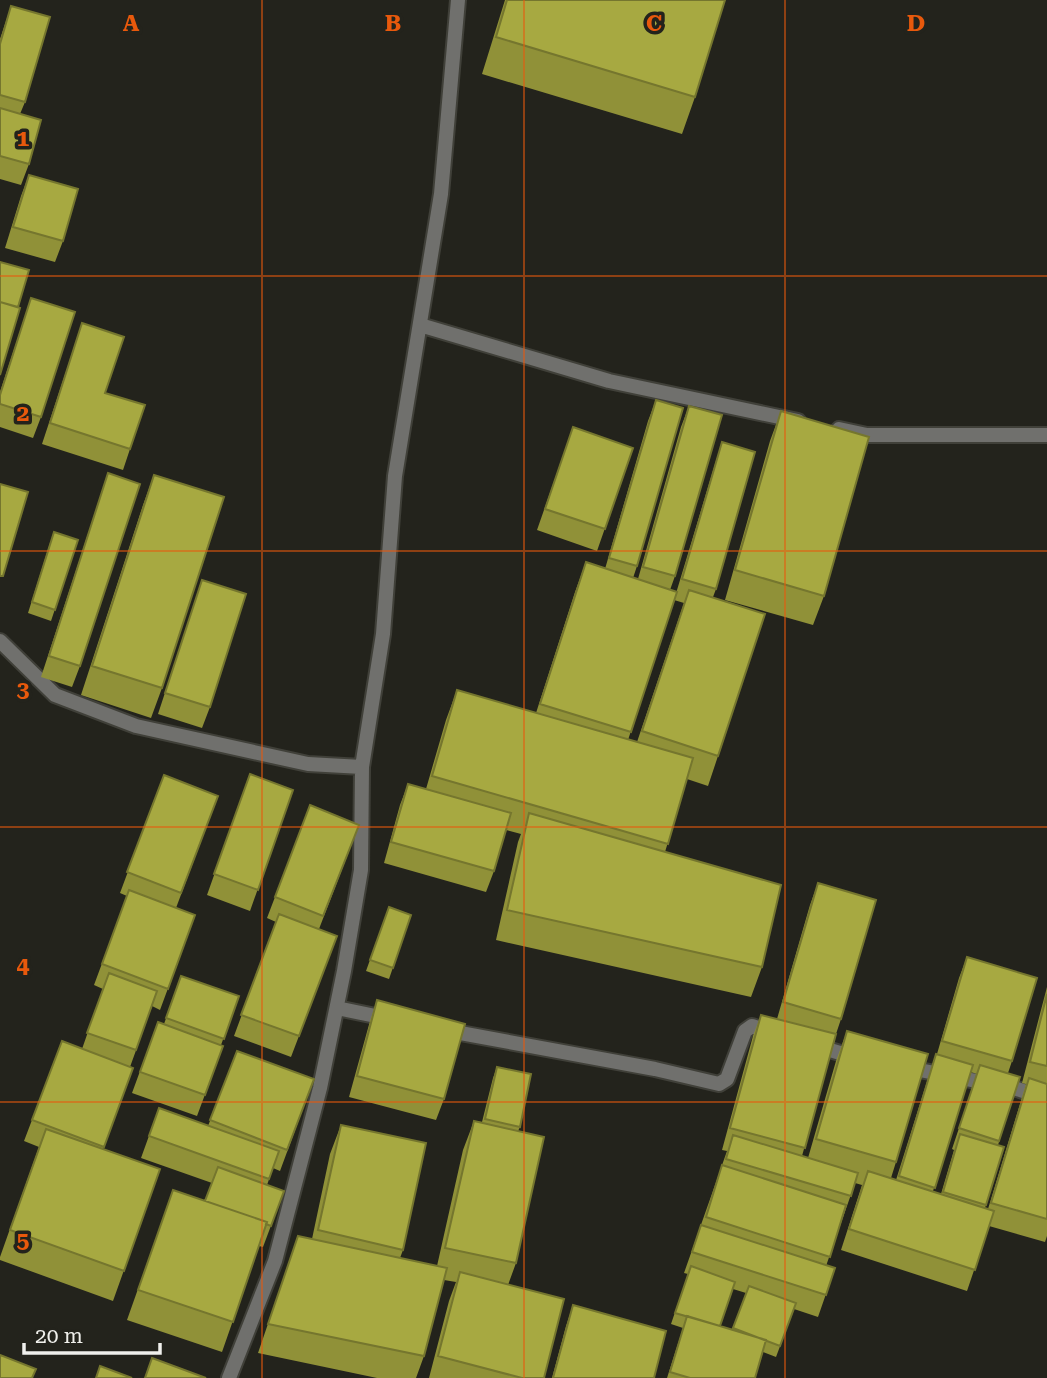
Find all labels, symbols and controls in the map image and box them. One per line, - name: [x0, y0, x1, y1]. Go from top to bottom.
- text: A: [123, 10, 140, 37]
- text: B: [385, 10, 401, 37]
- text: C: [646, 10, 662, 37]
- text: D: [907, 10, 925, 37]
- text: 1: [17, 125, 30, 152]
- text: 2: [17, 400, 29, 427]
- text: 3: [17, 676, 30, 703]
- text: 4: [17, 952, 30, 979]
- text: 5: [17, 1227, 30, 1254]
- scale bar: [24, 1312, 161, 1356]
- text: 20 m: [35, 1324, 83, 1348]

